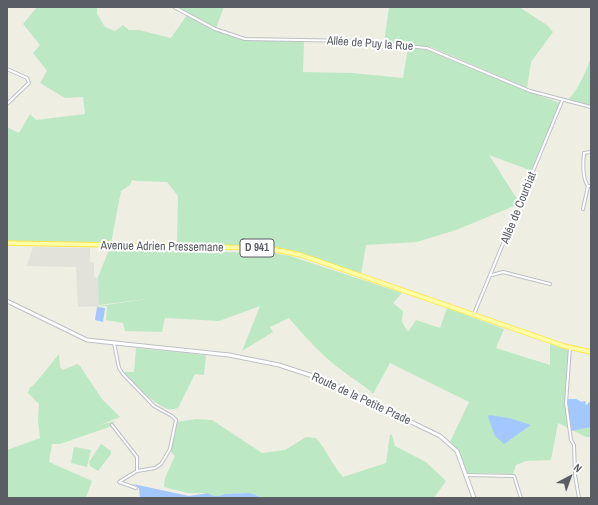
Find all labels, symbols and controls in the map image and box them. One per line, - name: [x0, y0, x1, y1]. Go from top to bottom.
- street label: Allée de Puy la Rue: [326, 34, 414, 54]
- street label: Allée de Courbiat: [498, 170, 540, 246]
- street label: Avenue Adrien Pressemane: [100, 239, 224, 255]
- road number: D 941: [240, 239, 274, 257]
- street label: Route de la Petite Prade: [309, 370, 413, 428]
- north arrow: [550, 457, 590, 497]
- text: N: [571, 461, 585, 475]

